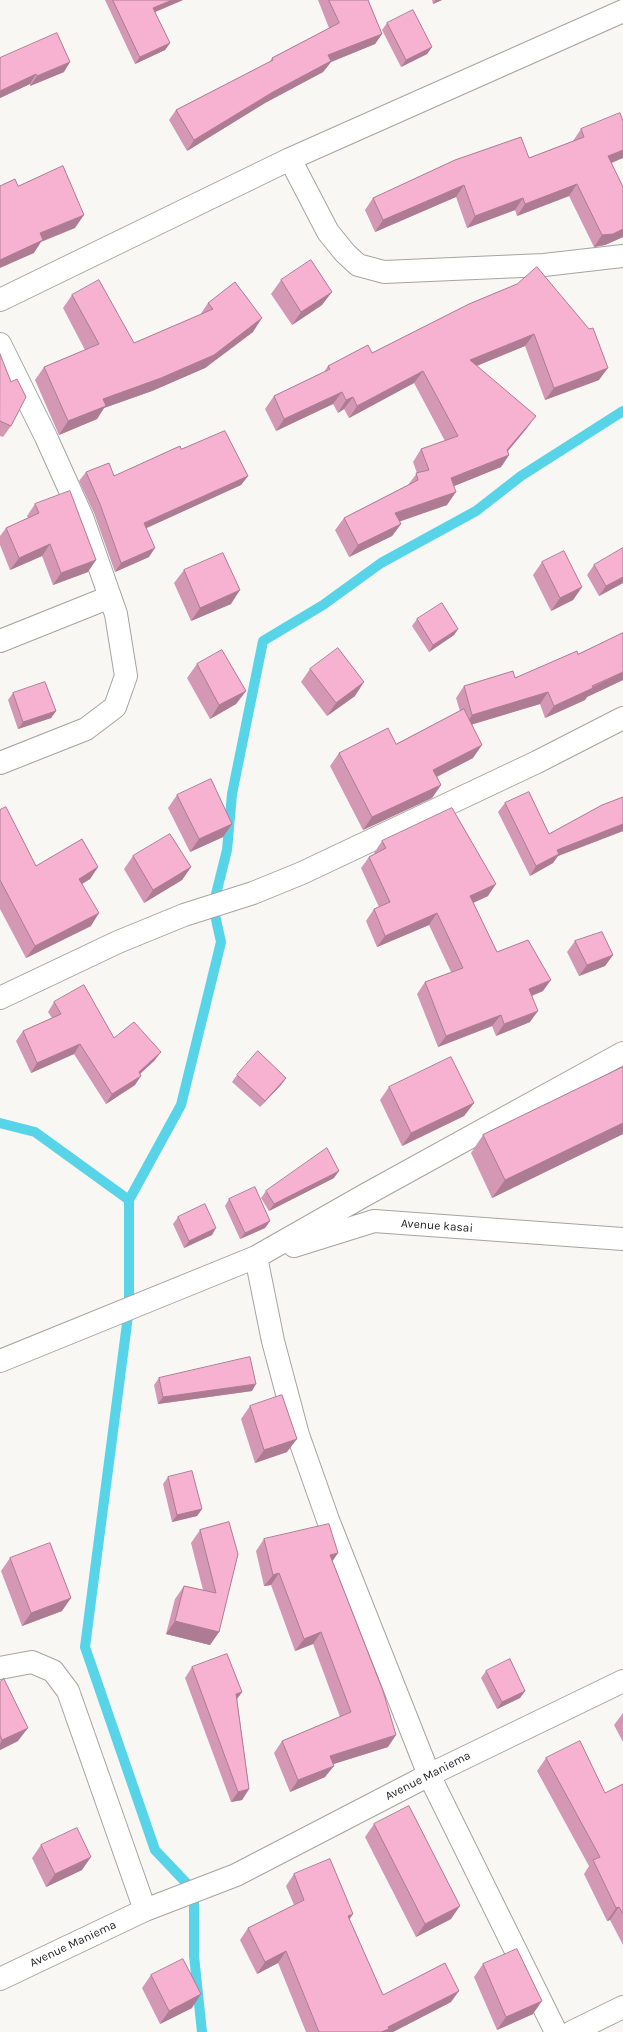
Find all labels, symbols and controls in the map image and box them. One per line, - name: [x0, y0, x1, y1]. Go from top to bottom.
- street label: Avenue kasai: [400, 1216, 474, 1236]
- street label: Avenue Maniema: [383, 1748, 473, 1804]
- street label: Avenue Maniema: [27, 1918, 119, 1970]

